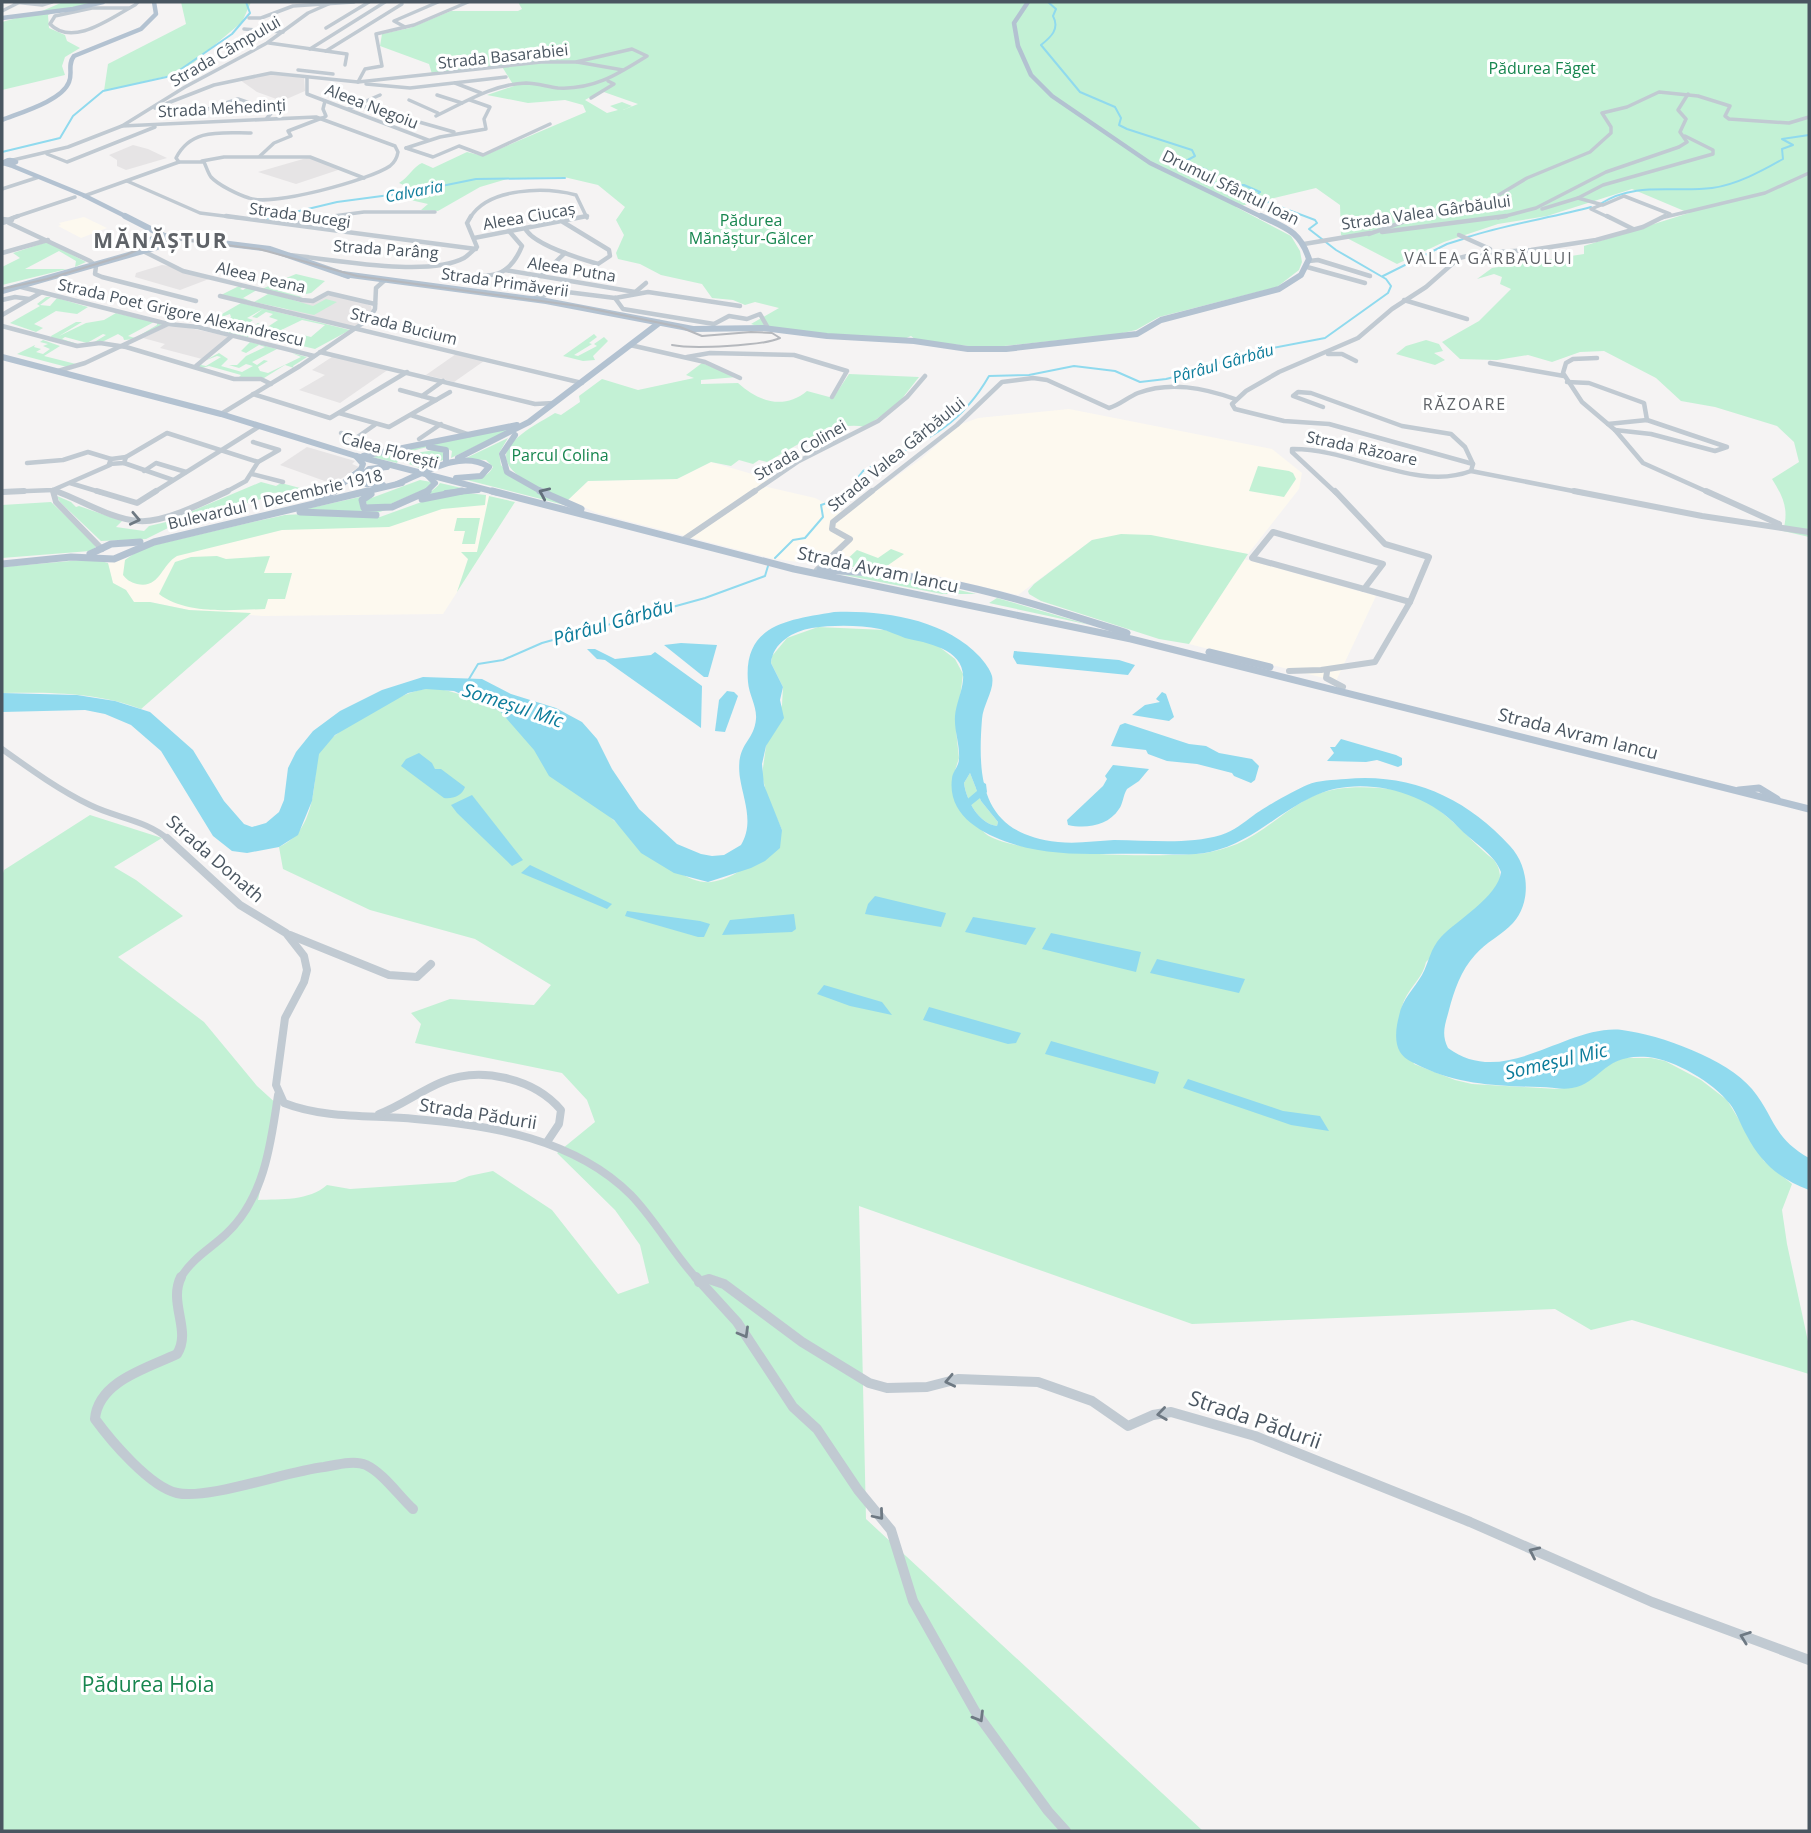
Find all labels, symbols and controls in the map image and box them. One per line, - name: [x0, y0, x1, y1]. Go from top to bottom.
- street label: Strada Câmpului: [166, 10, 284, 92]
- street label: Strada Basarabiei: [437, 38, 569, 74]
- park label: Pădurea Făget: [1488, 57, 1596, 79]
- street label: Aleea Negoiu: [322, 78, 422, 134]
- street label: Strada Mehedinți: [157, 94, 287, 122]
- street label: Drumul Sfântul Ioan: [1159, 144, 1303, 230]
- water label: Calvaria: [383, 175, 445, 207]
- street label: Strada Valea Gârbăului: [1340, 189, 1512, 235]
- street label: Strada Bucegi: [248, 197, 352, 233]
- street label: Aleea Ciucaș: [481, 197, 577, 235]
- park label: Pădurea Mănăștur-Gălcer: [689, 209, 814, 249]
- district label: MĂNĂȘTUR: [93, 226, 229, 254]
- street label: Strada Parâng: [333, 234, 440, 264]
- district label: VALEA GÂRBĂULUI: [1404, 247, 1574, 269]
- street label: Aleea Putna: [526, 251, 618, 287]
- street label: Aleea Peana: [214, 256, 308, 298]
- street label: Strada Primăverii: [440, 262, 570, 302]
- street label: Strada Poet Grigore Alexandrescu: [56, 273, 306, 351]
- street label: Strada Bucium: [348, 302, 460, 350]
- water label: Pârâul Gârbău: [1170, 338, 1276, 388]
- street label: Strada Valea Gârbăului: [823, 392, 969, 516]
- district label: RĂZOARE: [1423, 393, 1507, 415]
- street label: Strada Colinei: [750, 415, 850, 485]
- street label: Strada Răzoare: [1304, 425, 1420, 471]
- street label: Calea Florești: [339, 426, 441, 474]
- park label: Parcul Colina: [511, 444, 609, 466]
- street label: Bulevardul 1 Decembrie 1918: [165, 464, 385, 534]
- one-way arrow: [539, 487, 551, 501]
- one-way arrow: [129, 510, 141, 525]
- street label: Strada Avram Iancu: [795, 540, 961, 598]
- water label: Pârâul Gârbău: [550, 592, 676, 652]
- water label: Someșul Mic: [459, 676, 567, 734]
- street label: Strada Avram Iancu: [1496, 702, 1661, 765]
- street label: Strada Donath: [162, 809, 269, 907]
- water label: Someșul Mic: [1502, 1036, 1610, 1085]
- street label: Strada Pădurii: [418, 1092, 539, 1134]
- one-way arrow: [736, 1326, 749, 1338]
- one-way arrow: [944, 1373, 956, 1388]
- street label: Strada Pădurii: [1185, 1383, 1325, 1455]
- one-way arrow: [1156, 1407, 1168, 1422]
- one-way arrow: [871, 1506, 883, 1519]
- one-way arrow: [1529, 1546, 1541, 1560]
- one-way arrow: [1739, 1632, 1751, 1646]
- park label: Pădurea Hoia: [82, 1670, 214, 1698]
- one-way arrow: [971, 1710, 984, 1723]

